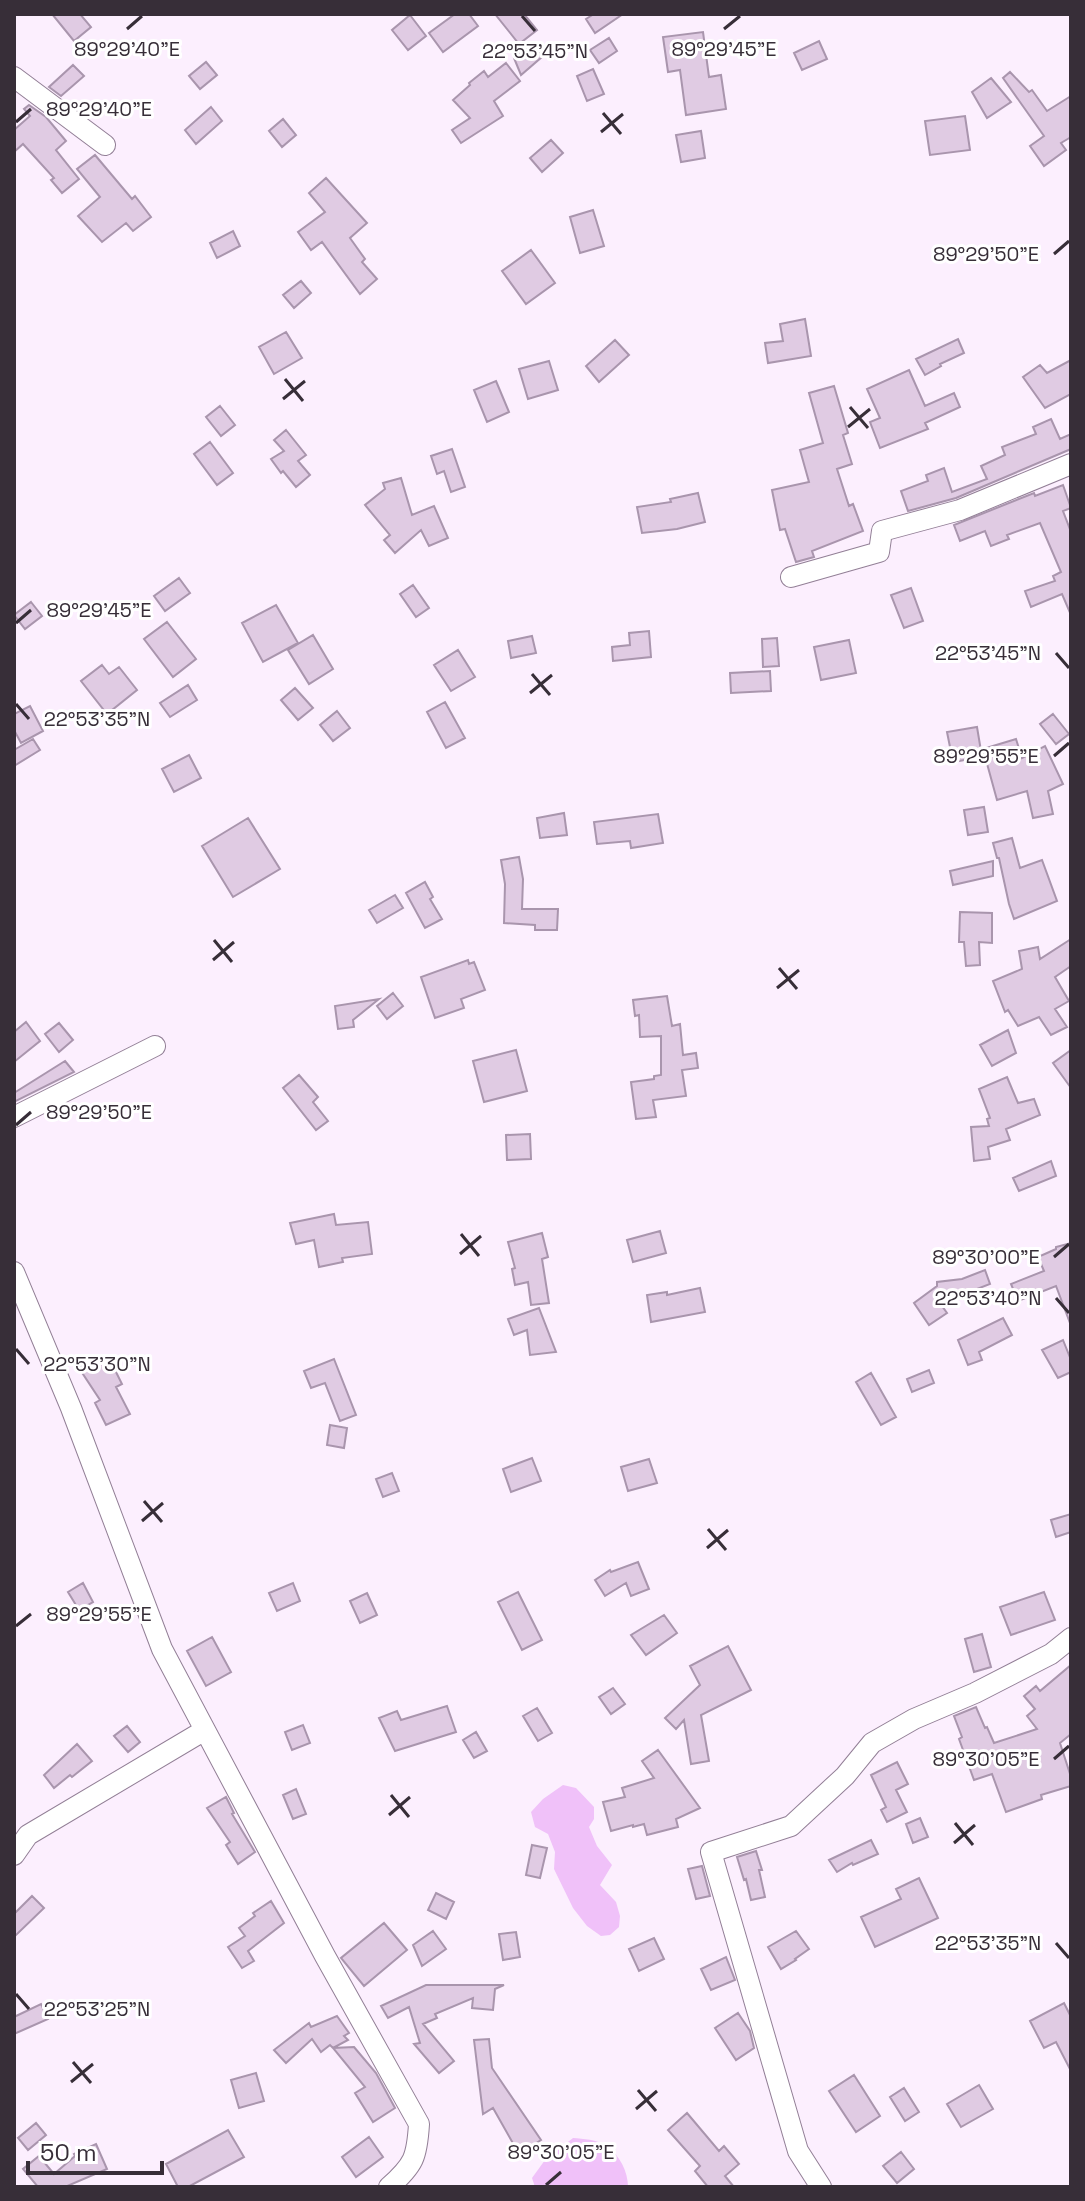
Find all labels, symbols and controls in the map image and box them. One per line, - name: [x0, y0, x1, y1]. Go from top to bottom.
- text: 89°29'40"E: [74, 36, 180, 62]
- text: 89°29'45"E: [672, 36, 777, 62]
- text: 22°53'45"N: [482, 38, 588, 64]
- text: 89°29'40"E: [46, 96, 152, 122]
- text: 89°29'50"E: [933, 241, 1039, 267]
- text: 89°29'45"E: [47, 597, 152, 623]
- text: 22°53'45"N: [935, 640, 1041, 666]
- text: 22°53'35"N: [44, 706, 150, 732]
- text: 89°29'55"E: [933, 743, 1039, 769]
- text: 89°29'50"E: [46, 1099, 152, 1125]
- text: 89°30'00"E: [932, 1244, 1040, 1270]
- text: 22°53'40"N: [934, 1285, 1042, 1311]
- text: 22°53'30"N: [43, 1351, 151, 1377]
- text: 89°29'55"E: [46, 1601, 152, 1627]
- text: 89°30'05"E: [933, 1746, 1039, 1772]
- text: 22°53'35"N: [935, 1930, 1041, 1956]
- text: 22°53'25"N: [44, 1996, 150, 2022]
- scale bar: [28, 2125, 162, 2175]
- text: 50 m: [40, 2137, 97, 2168]
- text: 89°30'05"E: [508, 2139, 614, 2165]

